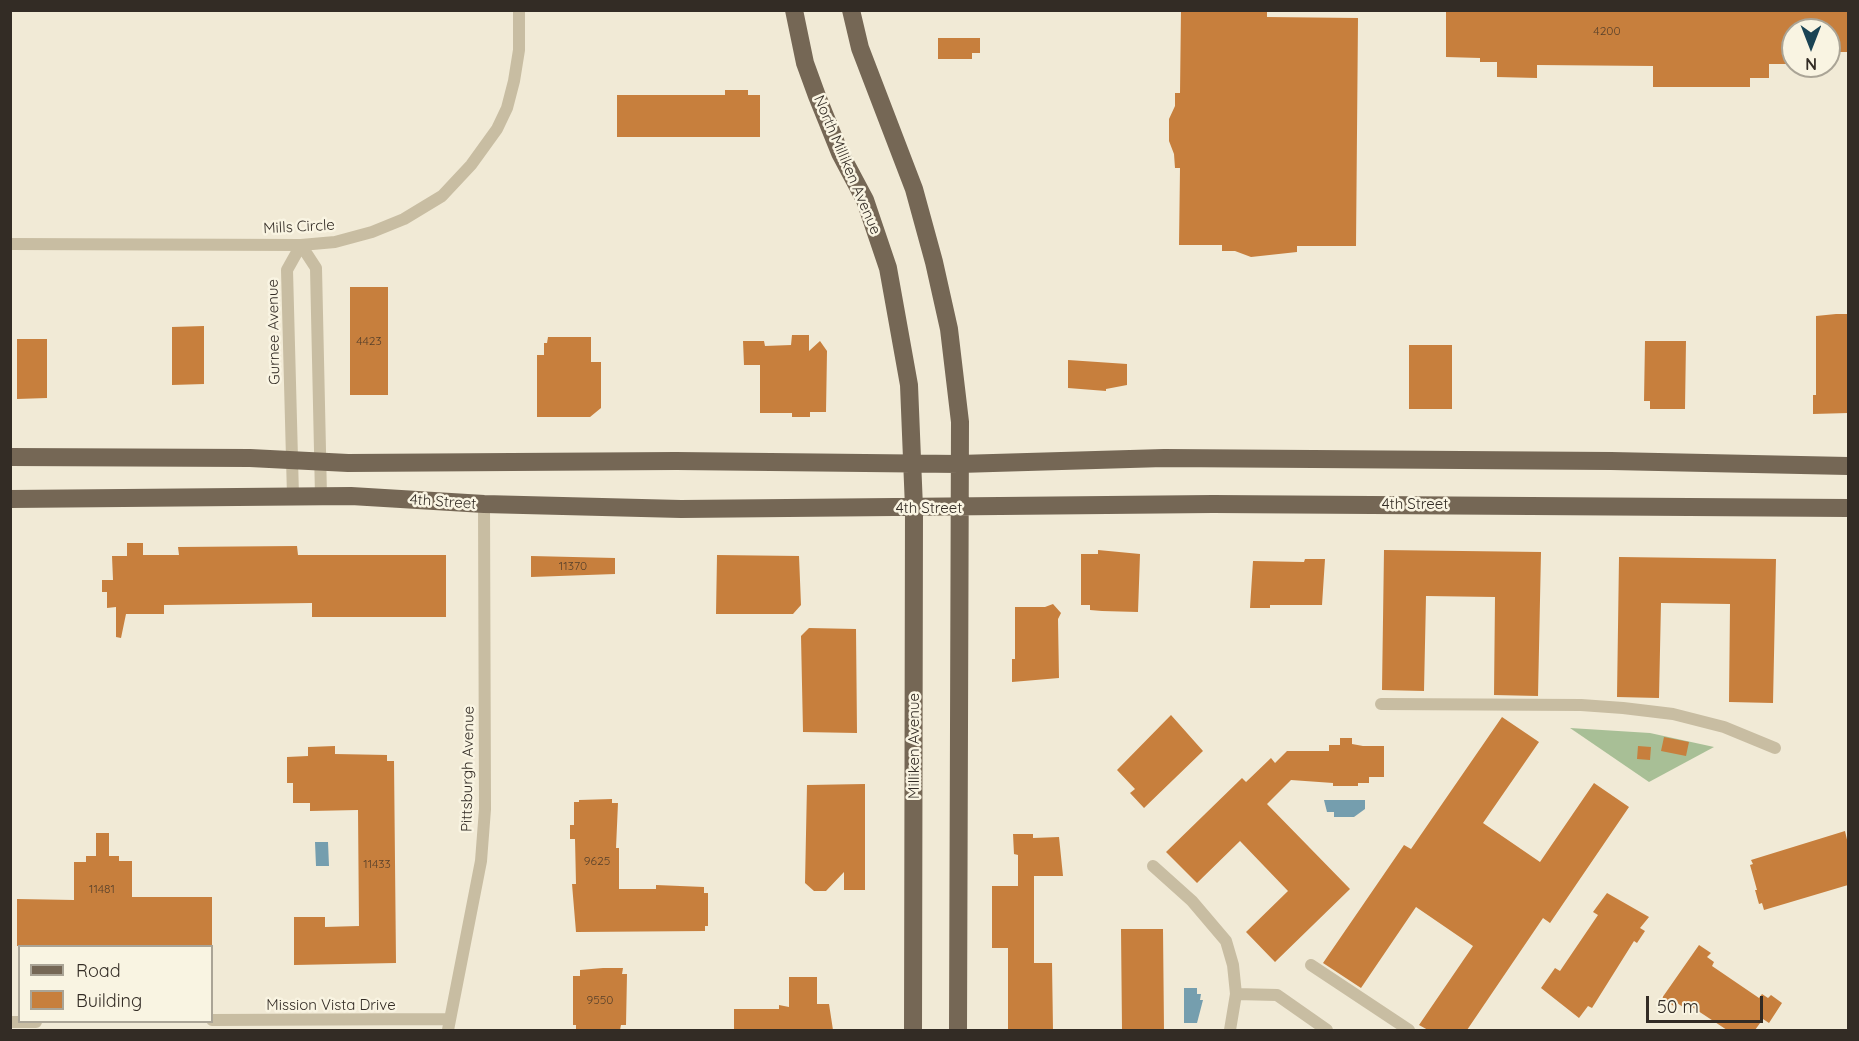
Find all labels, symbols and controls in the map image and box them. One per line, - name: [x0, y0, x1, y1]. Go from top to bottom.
- north arrow: [1781, 18, 1841, 78]
- house number: 4200: [1593, 24, 1621, 38]
- text: N: [1805, 54, 1817, 74]
- street label: North Milliken Avenue: [810, 93, 884, 237]
- street label: Mills Circle: [263, 216, 335, 238]
- street label: Gurnee Avenue: [264, 279, 284, 385]
- house number: 4423: [356, 334, 382, 348]
- street label: 4th Street: [409, 491, 477, 513]
- street label: 4th Street: [1382, 495, 1448, 513]
- street label: 4th Street: [896, 499, 962, 517]
- house number: 11370: [559, 559, 587, 573]
- street label: Milliken Avenue: [905, 693, 923, 799]
- street label: Pittsburgh Avenue: [458, 706, 478, 832]
- house number: 9625: [584, 854, 610, 868]
- house number: 11433: [363, 857, 391, 871]
- house number: 11481: [89, 882, 115, 896]
- legend: [18, 945, 213, 1023]
- text: Road: [76, 959, 121, 982]
- scale bar: [1649, 984, 1766, 1022]
- text: Building: [76, 989, 142, 1012]
- house number: 9550: [587, 993, 613, 1007]
- text: 50 m: [1657, 995, 1699, 1018]
- street label: Mission Vista Drive: [266, 996, 396, 1014]

